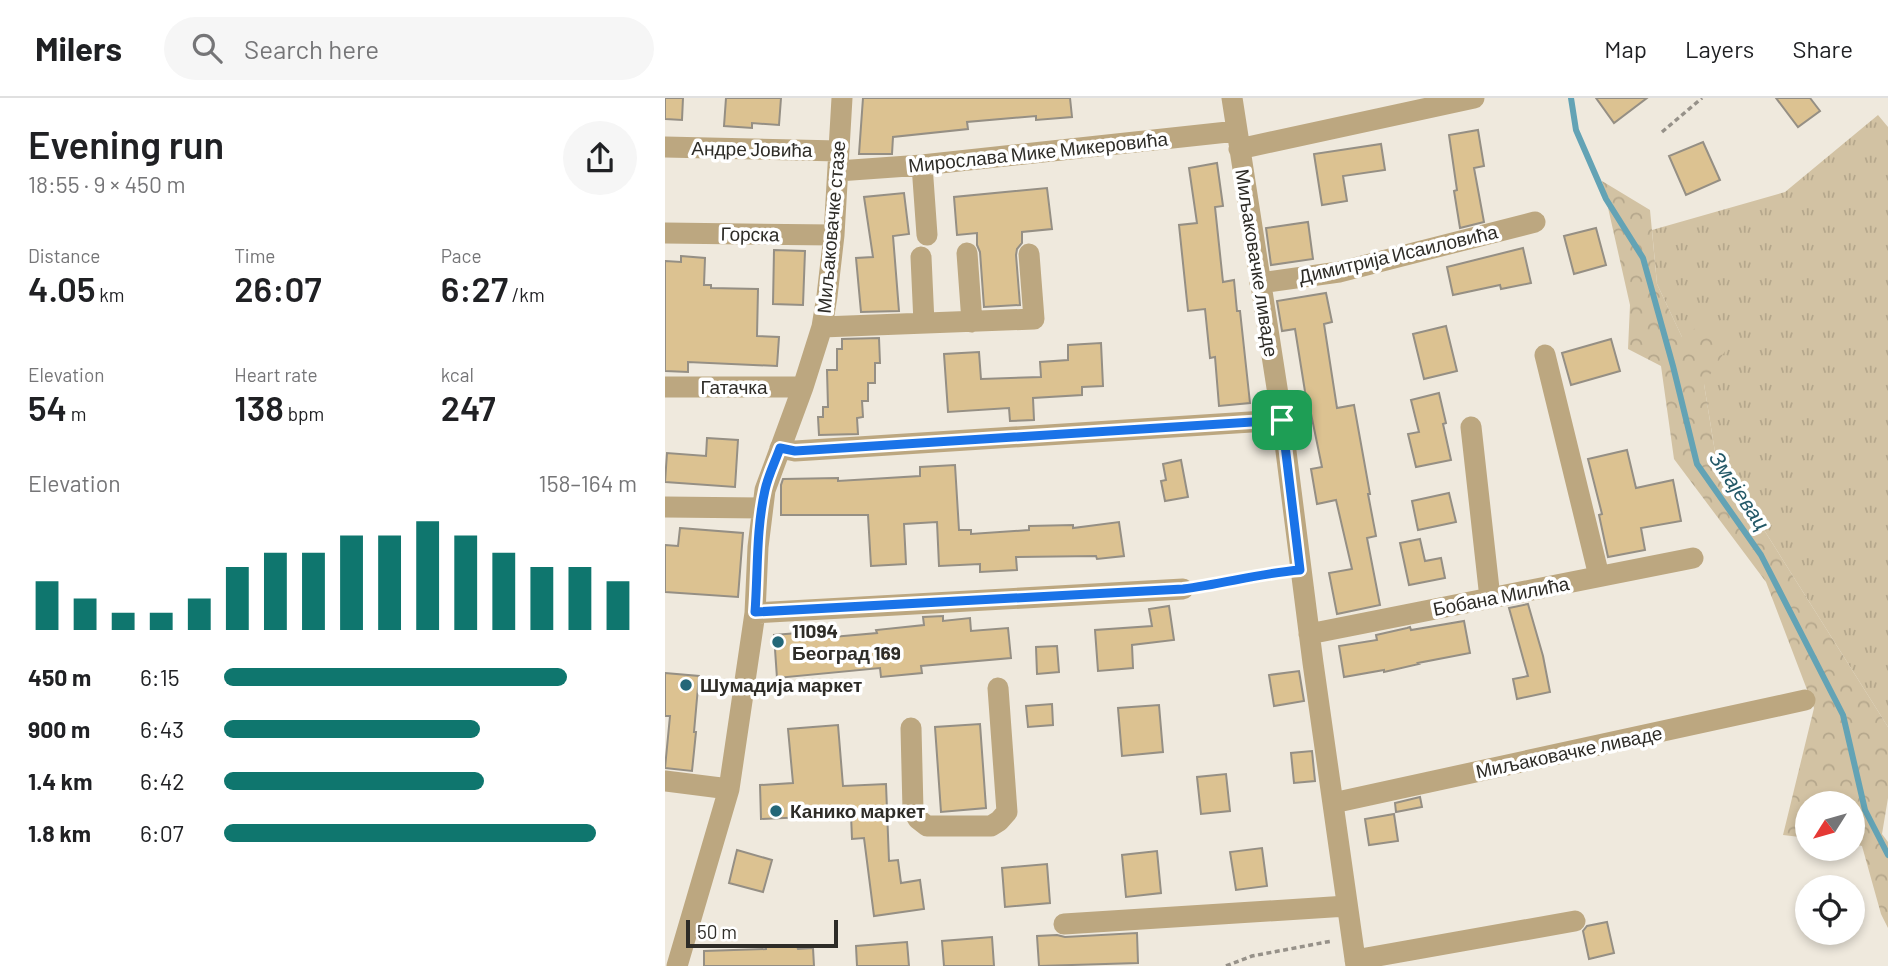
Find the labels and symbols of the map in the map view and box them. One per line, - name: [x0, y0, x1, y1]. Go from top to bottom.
- street label: Мирослава Мике Микеровића: [907, 126, 1169, 177]
- street label: Андре Јовића: [691, 136, 813, 161]
- street label: Миљаковачке стазе: [811, 140, 850, 314]
- street label: Миљаковачке ливаде: [1231, 167, 1284, 359]
- street label: Димитрија Исаиловића: [1296, 219, 1500, 288]
- street label: Горска: [720, 221, 780, 246]
- street label: Гатачка: [700, 375, 768, 398]
- pin: [1252, 390, 1312, 450]
- water label: Змајевац: [1705, 446, 1776, 534]
- street label: Бобана Милића: [1431, 571, 1571, 620]
- place label: 11094 Београд 169: [792, 619, 901, 664]
- marker: 11094 Београд 169: [770, 634, 786, 650]
- place label: Шумадија маркет: [700, 673, 862, 696]
- marker: Шумадија маркет: [678, 677, 694, 693]
- street label: Миљаковачке ливаде: [1474, 721, 1664, 783]
- north arrow: [1795, 791, 1865, 861]
- place label: Канико маркет: [790, 799, 925, 822]
- marker: Канико маркет: [768, 803, 784, 819]
- scale bar: [686, 917, 838, 949]

